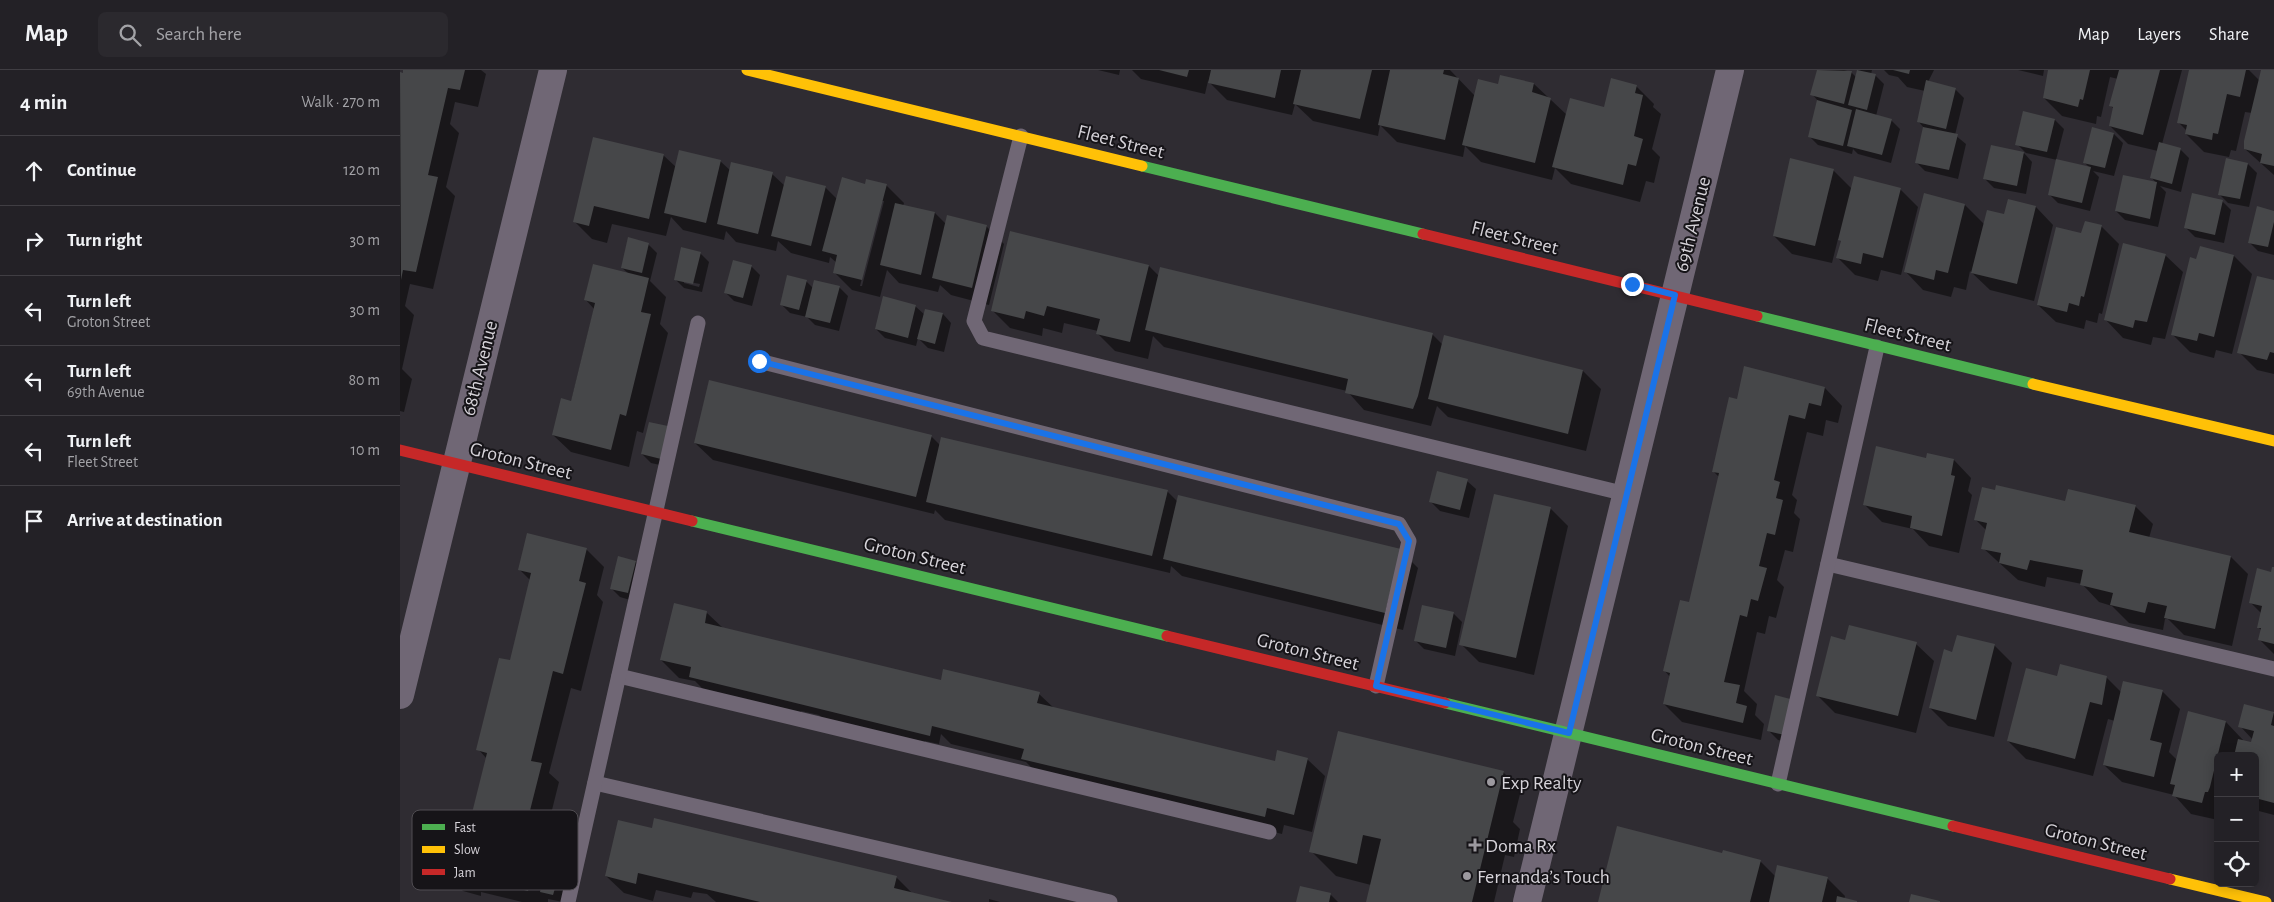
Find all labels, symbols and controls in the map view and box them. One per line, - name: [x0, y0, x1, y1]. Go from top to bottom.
- search box: [98, 12, 448, 57]
- icon: search: [116, 21, 144, 49]
- text: Map: [25, 22, 68, 46]
- text: Search here: [156, 25, 242, 44]
- text: Map: [2078, 26, 2109, 44]
- text: Layers: [2137, 26, 2181, 44]
- text: Share: [2209, 26, 2249, 44]
- text: 4 min: [20, 92, 67, 113]
- text: Walk · 270 m: [301, 94, 380, 110]
- street label: Fleet Street: [1075, 122, 1167, 163]
- icon: ahead: [20, 157, 48, 185]
- text: Continue: [67, 161, 136, 180]
- text: 120 m: [343, 162, 380, 178]
- street label: 69th Avenue: [1672, 175, 1714, 274]
- street label: Fleet Street: [1469, 218, 1561, 259]
- icon: right: [20, 227, 48, 255]
- text: Turn right: [67, 231, 142, 250]
- text: 30 m: [350, 232, 380, 248]
- route end: [1621, 273, 1644, 296]
- text: Turn left: [67, 292, 131, 311]
- icon: left: [20, 297, 48, 325]
- text: 30 m: [350, 302, 380, 318]
- text: Groton Street: [67, 314, 150, 330]
- street label: Fleet Street: [1862, 315, 1954, 356]
- street label: 68th Avenue: [459, 319, 501, 418]
- route start: [748, 350, 771, 373]
- text: Turn left: [67, 362, 131, 381]
- icon: left: [20, 367, 48, 395]
- text: 80 m: [349, 372, 380, 388]
- text: 69th Avenue: [67, 384, 145, 400]
- text: Turn left: [67, 432, 131, 451]
- icon: left: [20, 437, 48, 465]
- street label: Groton Street: [468, 439, 574, 483]
- text: 10 m: [351, 442, 380, 458]
- text: Fleet Street: [67, 454, 138, 470]
- icon: arrive: [20, 507, 48, 535]
- text: Arrive at destination: [67, 511, 223, 530]
- street label: Groton Street: [862, 534, 968, 578]
- street label: Groton Street: [1255, 630, 1361, 674]
- street label: Groton Street: [1649, 725, 1755, 769]
- map controls: [2214, 752, 2259, 887]
- button: +: [2214, 752, 2259, 797]
- place label: Exp Realty: [1501, 773, 1582, 793]
- marker: Exp Realty: [1485, 776, 1497, 788]
- button: −: [2214, 797, 2259, 842]
- legend: [412, 810, 578, 890]
- street label: Groton Street: [2043, 820, 2149, 864]
- text: Fast: [454, 821, 476, 835]
- place label: Doma Rx: [1485, 836, 1556, 856]
- marker: Doma Rx: [1469, 839, 1481, 851]
- button: locate: [2214, 842, 2259, 887]
- text: Slow: [454, 843, 481, 857]
- text: Jam: [454, 866, 476, 880]
- place label: Fernanda’s Touch: [1477, 867, 1610, 887]
- marker: Fernanda’s Touch: [1461, 870, 1473, 882]

